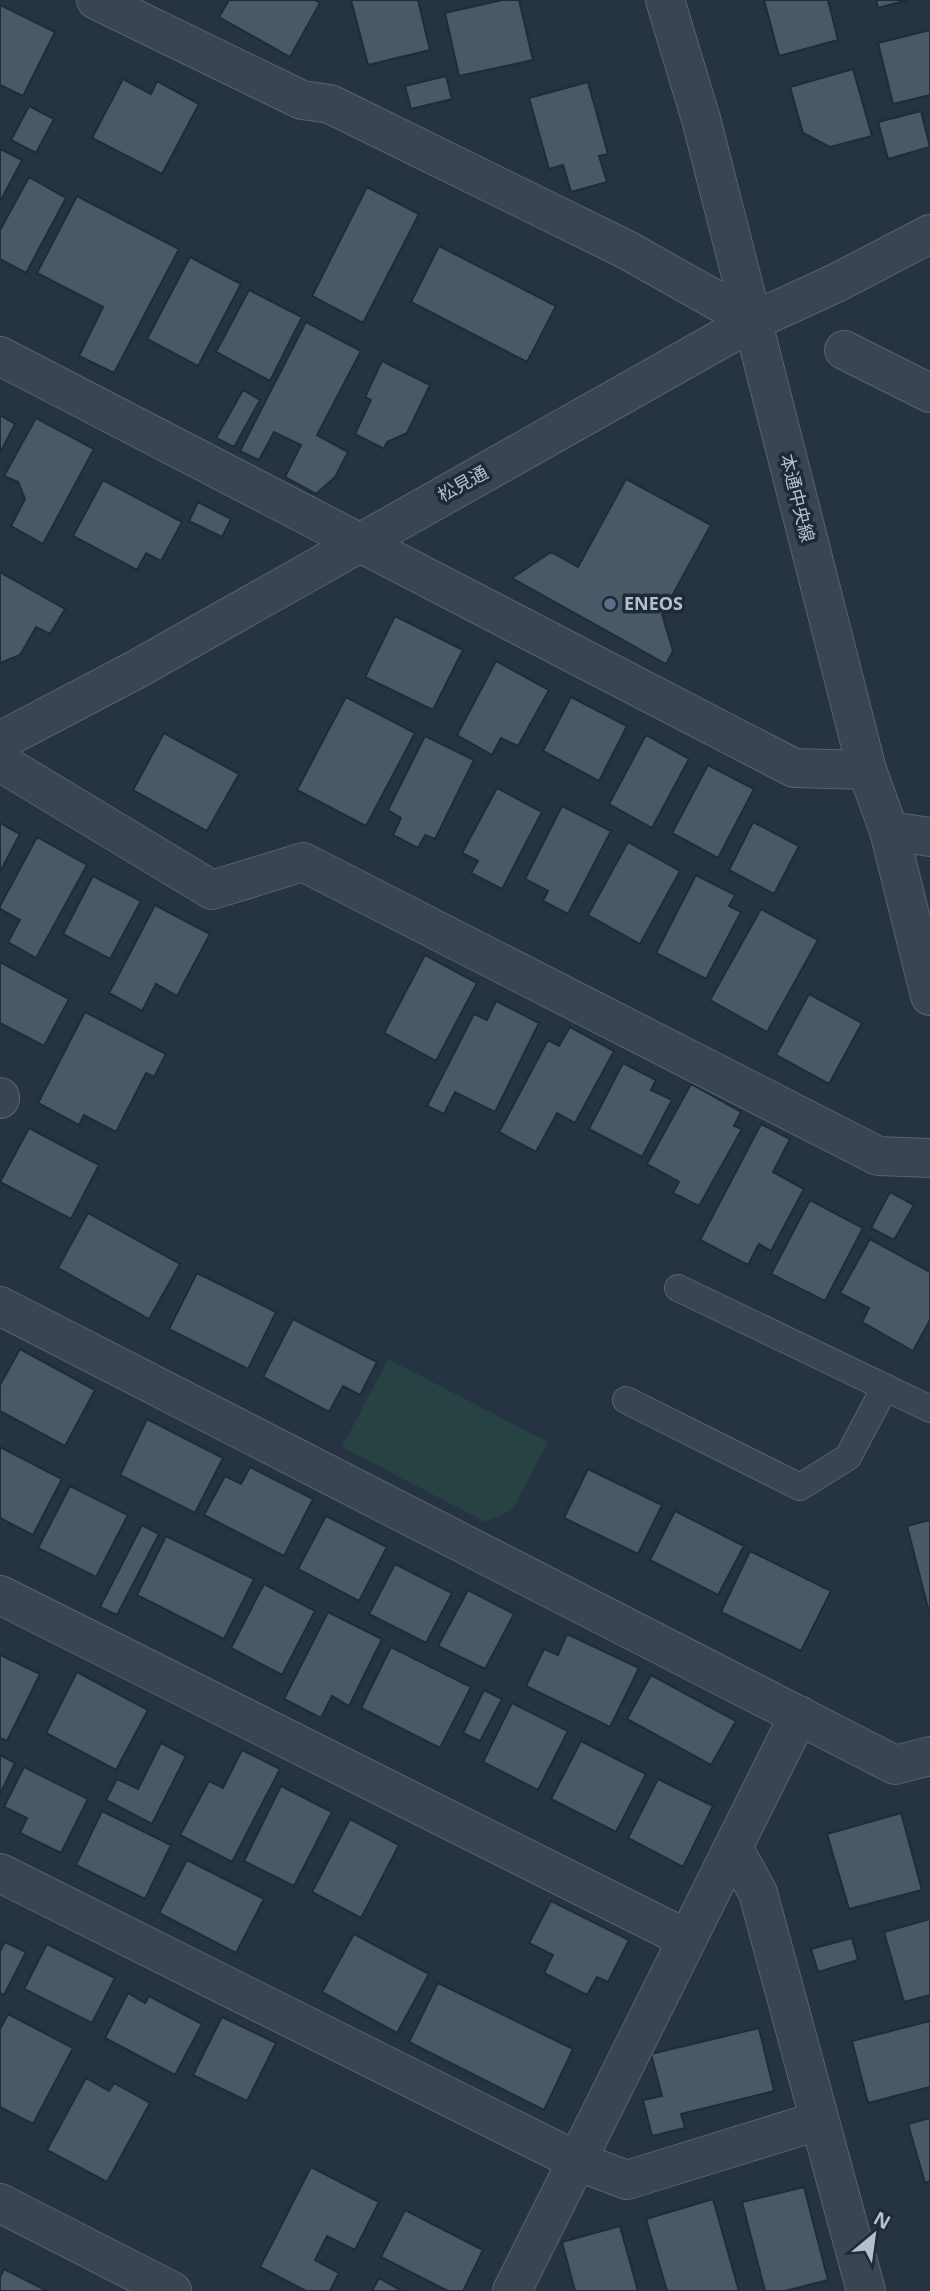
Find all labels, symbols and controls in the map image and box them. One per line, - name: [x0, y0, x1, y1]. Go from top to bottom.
- street label: 本通中央線: [775, 451, 821, 544]
- street label: 松見通: [433, 460, 492, 507]
- place label: ENEOS: [624, 591, 683, 615]
- marker: ENEOS: [602, 596, 618, 612]
- north arrow: [839, 2200, 909, 2270]
- text: N: [869, 2205, 895, 2235]

